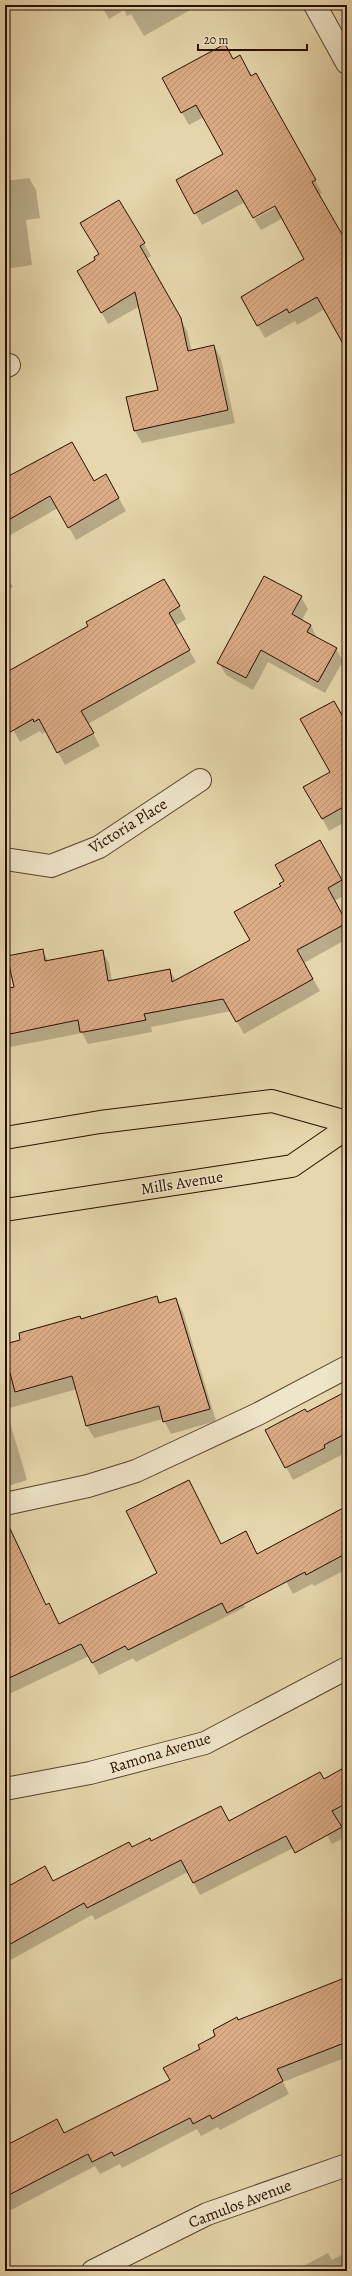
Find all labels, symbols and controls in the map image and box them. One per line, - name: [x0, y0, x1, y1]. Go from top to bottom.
- scale bar: [198, 26, 307, 52]
- text: 20 m: [204, 32, 228, 48]
- street label: Victoria Place: [84, 793, 171, 859]
- street label: Mills Avenue: [139, 1166, 225, 1200]
- street label: Ramona Avenue: [106, 1727, 214, 1779]
- street label: Camulos Avenue: [185, 2174, 295, 2234]

